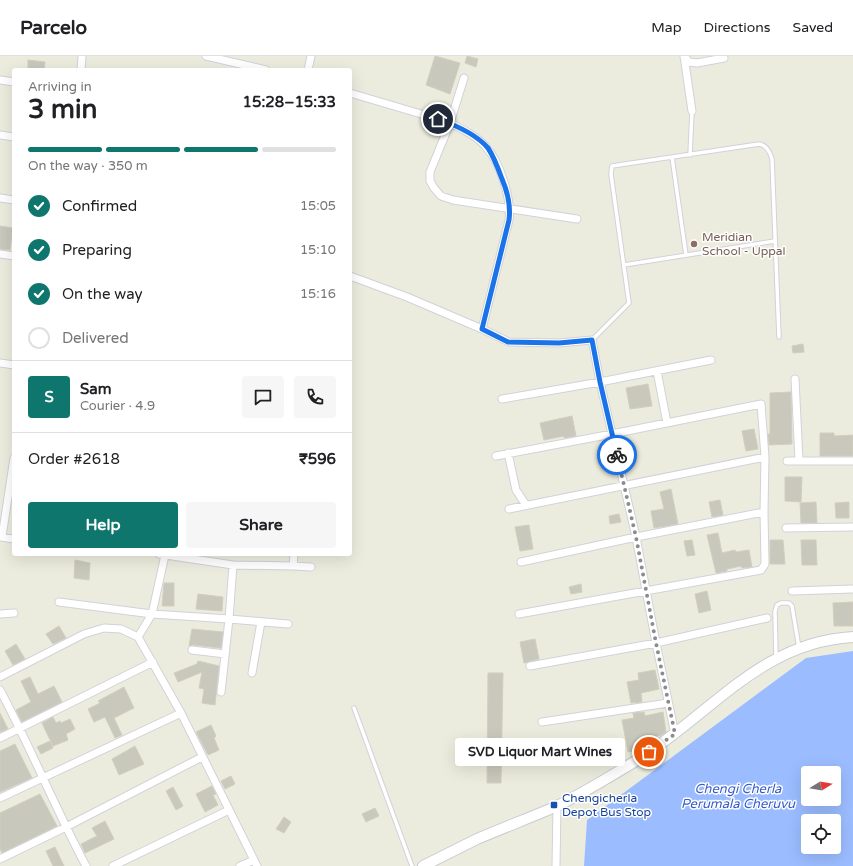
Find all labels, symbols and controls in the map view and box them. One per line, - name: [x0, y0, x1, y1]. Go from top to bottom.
- text: Parcelo: [20, 17, 87, 39]
- text: Map: [651, 19, 682, 36]
- text: Directions: [704, 19, 771, 36]
- text: Saved: [793, 19, 833, 36]
- text: Arriving in: [28, 79, 92, 95]
- text: 15:28–15:33: [243, 93, 336, 111]
- text: 3 min: [28, 94, 97, 125]
- pin: [421, 102, 455, 136]
- icon: home: [427, 108, 449, 130]
- text: On the way · 350 m: [28, 158, 148, 174]
- icon: check: [28, 195, 50, 217]
- text: Confirmed: [62, 197, 137, 215]
- text: 15:05: [300, 198, 336, 214]
- place label: Meridian School - Uppal: [702, 230, 786, 258]
- icon: check: [28, 239, 50, 261]
- marker: Meridian School - Uppal: [689, 239, 699, 249]
- text: Preparing: [62, 241, 132, 259]
- text: 15:10: [300, 242, 336, 258]
- icon: check: [28, 283, 50, 305]
- text: On the way: [62, 285, 142, 303]
- text: 15:16: [300, 286, 336, 302]
- text: Delivered: [62, 329, 129, 347]
- button: chat: [242, 376, 284, 418]
- button: phone: [294, 376, 336, 418]
- text: Sam: [80, 380, 111, 398]
- text: S: [44, 388, 54, 406]
- text: Courier · 4.9: [80, 398, 155, 414]
- courier: [597, 435, 637, 475]
- icon: bike: [606, 444, 628, 466]
- text: Order #2618: [28, 450, 120, 468]
- text: ₹596: [299, 450, 336, 468]
- button: Help: [28, 502, 178, 548]
- button: Share: [186, 502, 336, 548]
- pin: [632, 735, 666, 769]
- callout: SVD Liquor Mart Wines: [455, 738, 625, 766]
- icon: bag: [638, 741, 660, 763]
- text: SVD Liquor Mart Wines: [468, 744, 612, 760]
- north arrow: [801, 766, 841, 806]
- map controls: [801, 766, 841, 854]
- water label: Chengi Cherla Perumala Cheruvu: [681, 781, 796, 812]
- place label: Chengicherla Depot Bus Stop: [562, 791, 651, 819]
- marker: Chengicherla Depot Bus Stop: [549, 800, 559, 810]
- button: locate: [801, 814, 841, 854]

